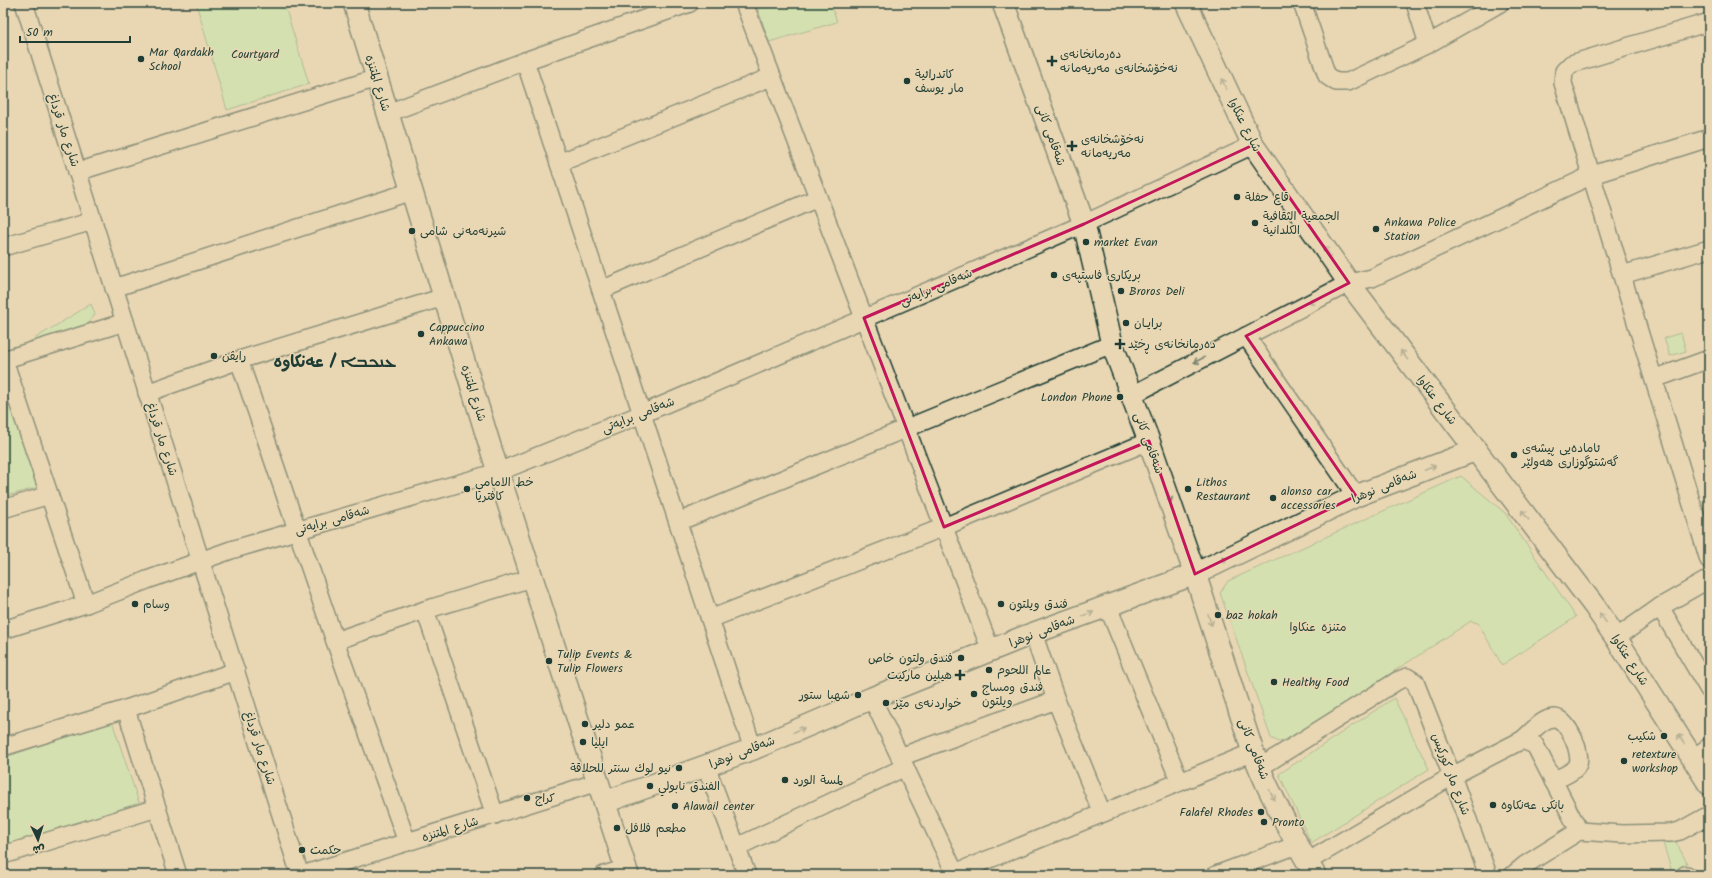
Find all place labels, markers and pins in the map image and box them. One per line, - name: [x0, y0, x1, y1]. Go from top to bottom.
- place label: Mar Qardakh School: [149, 43, 214, 76]
- place label: دەرمانخانەی نەخۆشخانەی مەریەمانە: [1060, 45, 1178, 78]
- marker: Mar Qardakh School: [136, 54, 146, 64]
- marker: دەرمانخانەی نەخۆشخانەی مەریەمانە: [1047, 56, 1057, 66]
- place label: كاتدرائية مار يوسف: [915, 65, 964, 98]
- marker: كاتدرائية مار يوسف: [902, 76, 912, 86]
- place label: نەخۆشخانەی مەریەمانە: [1081, 130, 1144, 163]
- marker: نەخۆشخانەی مەریەمانە: [1066, 140, 1078, 152]
- place label: قاع حفلة: [1245, 188, 1289, 207]
- marker: قاع حفلة: [1232, 192, 1242, 202]
- place label: الجمعية الثقافية الكلدانية: [1263, 207, 1339, 240]
- place label: Ankawa Police Station: [1384, 213, 1457, 246]
- marker: الجمعية الثقافية الكلدانية: [1250, 218, 1260, 228]
- place label: شیرنەمەنی شامی: [420, 222, 506, 241]
- marker: Ankawa Police Station: [1371, 224, 1381, 234]
- marker: شیرنەمەنی شامی: [407, 226, 417, 236]
- place label: market Evan: [1094, 233, 1158, 252]
- marker: market Evan: [1081, 237, 1091, 247]
- place label: بریکاری فاستپەی: [1062, 266, 1141, 285]
- marker: بریکاری فاستپەی: [1049, 270, 1059, 280]
- place label: Broros Deli: [1129, 282, 1185, 301]
- marker: Broros Deli: [1116, 286, 1126, 296]
- place label: برایـان: [1134, 314, 1163, 333]
- place label: Cappuccino Ankawa: [429, 318, 484, 351]
- marker: برایـان: [1121, 318, 1131, 328]
- marker: Cappuccino Ankawa: [416, 329, 426, 339]
- place label: دەرمانخانەی ڕخێد: [1128, 335, 1216, 354]
- marker: دەرمانخانەی ڕخێد: [1115, 339, 1125, 349]
- place label: رایڤن: [222, 347, 246, 366]
- marker: رایڤن: [209, 351, 219, 361]
- place label: London Phone: [1041, 388, 1113, 407]
- marker: London Phone: [1115, 392, 1125, 402]
- place label: ئاماده‌یی پیشه‌ی گه‌شتوگوزاری هه‌ولێر: [1521, 439, 1618, 472]
- marker: ئاماده‌یی پیشه‌ی گه‌شتوگوزاری هه‌ولێر: [1509, 450, 1519, 460]
- place label: خط الامامي كافتريا: [475, 473, 534, 506]
- place label: Lithos Restaurant: [1196, 473, 1251, 506]
- place label: alonso car accessories: [1281, 482, 1336, 515]
- marker: خط الامامي كافتريا: [462, 484, 472, 494]
- marker: Lithos Restaurant: [1183, 484, 1193, 494]
- marker: alonso car accessories: [1268, 493, 1278, 503]
- place label: وسام: [143, 595, 170, 614]
- place label: فندق ویلتون: [1009, 595, 1068, 614]
- marker: وسام: [130, 599, 140, 609]
- marker: فندق ویلتون: [996, 599, 1006, 609]
- place label: baz hokah: [1226, 606, 1278, 625]
- marker: baz hokah: [1213, 610, 1223, 620]
- place label: Tulip Events & Tulip Flowers: [557, 645, 632, 678]
- place label: فندق ولتون خاص: [868, 649, 953, 668]
- marker: فندق ولتون خاص: [956, 653, 966, 663]
- marker: Tulip Events & Tulip Flowers: [544, 656, 554, 666]
- place label: عالم اللحوم: [997, 661, 1051, 680]
- marker: عالم اللحوم: [984, 665, 994, 675]
- place label: هيلين ماركيت: [887, 666, 952, 685]
- marker: هيلين ماركيت: [955, 670, 965, 680]
- place label: Healthy Food: [1282, 673, 1350, 692]
- marker: Healthy Food: [1269, 677, 1279, 687]
- place label: فندق ومساج ويلتون: [982, 678, 1043, 711]
- place label: شهبا ستور: [798, 686, 850, 705]
- marker: فندق ومساج ويلتون: [969, 689, 979, 699]
- marker: شهبا ستور: [853, 690, 863, 700]
- place label: خواردنەی مێز: [893, 694, 961, 713]
- marker: خواردنەی مێز: [881, 698, 891, 708]
- place label: عمو دلير: [592, 715, 635, 734]
- marker: عمو دلير: [580, 719, 590, 729]
- place label: شكيب: [1627, 727, 1656, 746]
- marker: شكيب: [1659, 731, 1669, 741]
- place label: ايليا: [591, 733, 608, 752]
- marker: ايليا: [578, 737, 588, 747]
- place label: retexture workshop: [1632, 745, 1678, 778]
- marker: retexture workshop: [1619, 756, 1629, 766]
- place label: نيو لوك سنتر للحلاقة: [570, 759, 671, 778]
- marker: نيو لوك سنتر للحلاقة: [674, 763, 684, 773]
- place label: لمسة الورد: [793, 771, 844, 790]
- marker: لمسة الورد: [780, 775, 790, 785]
- place label: الفندق نابولي: [658, 777, 720, 797]
- marker: الفندق نابولي: [645, 781, 655, 791]
- place label: كراج: [535, 789, 555, 808]
- marker: كراج: [522, 793, 532, 803]
- place label: بانکی عەنکاوە: [1501, 796, 1564, 815]
- place label: Alawail center: [683, 797, 755, 816]
- marker: بانکی عەنکاوە: [1488, 800, 1498, 810]
- marker: Alawail center: [670, 801, 680, 811]
- place label: Falafel Rhodes: [1179, 803, 1253, 822]
- marker: Falafel Rhodes: [1256, 807, 1266, 817]
- place label: Pronto: [1272, 813, 1304, 832]
- marker: Pronto: [1259, 817, 1269, 827]
- place label: مطعم فلافل: [625, 819, 686, 838]
- marker: مطعم فلافل: [612, 823, 622, 833]
- place label: حكمت: [310, 841, 341, 860]
- marker: حكمت: [297, 845, 307, 855]

